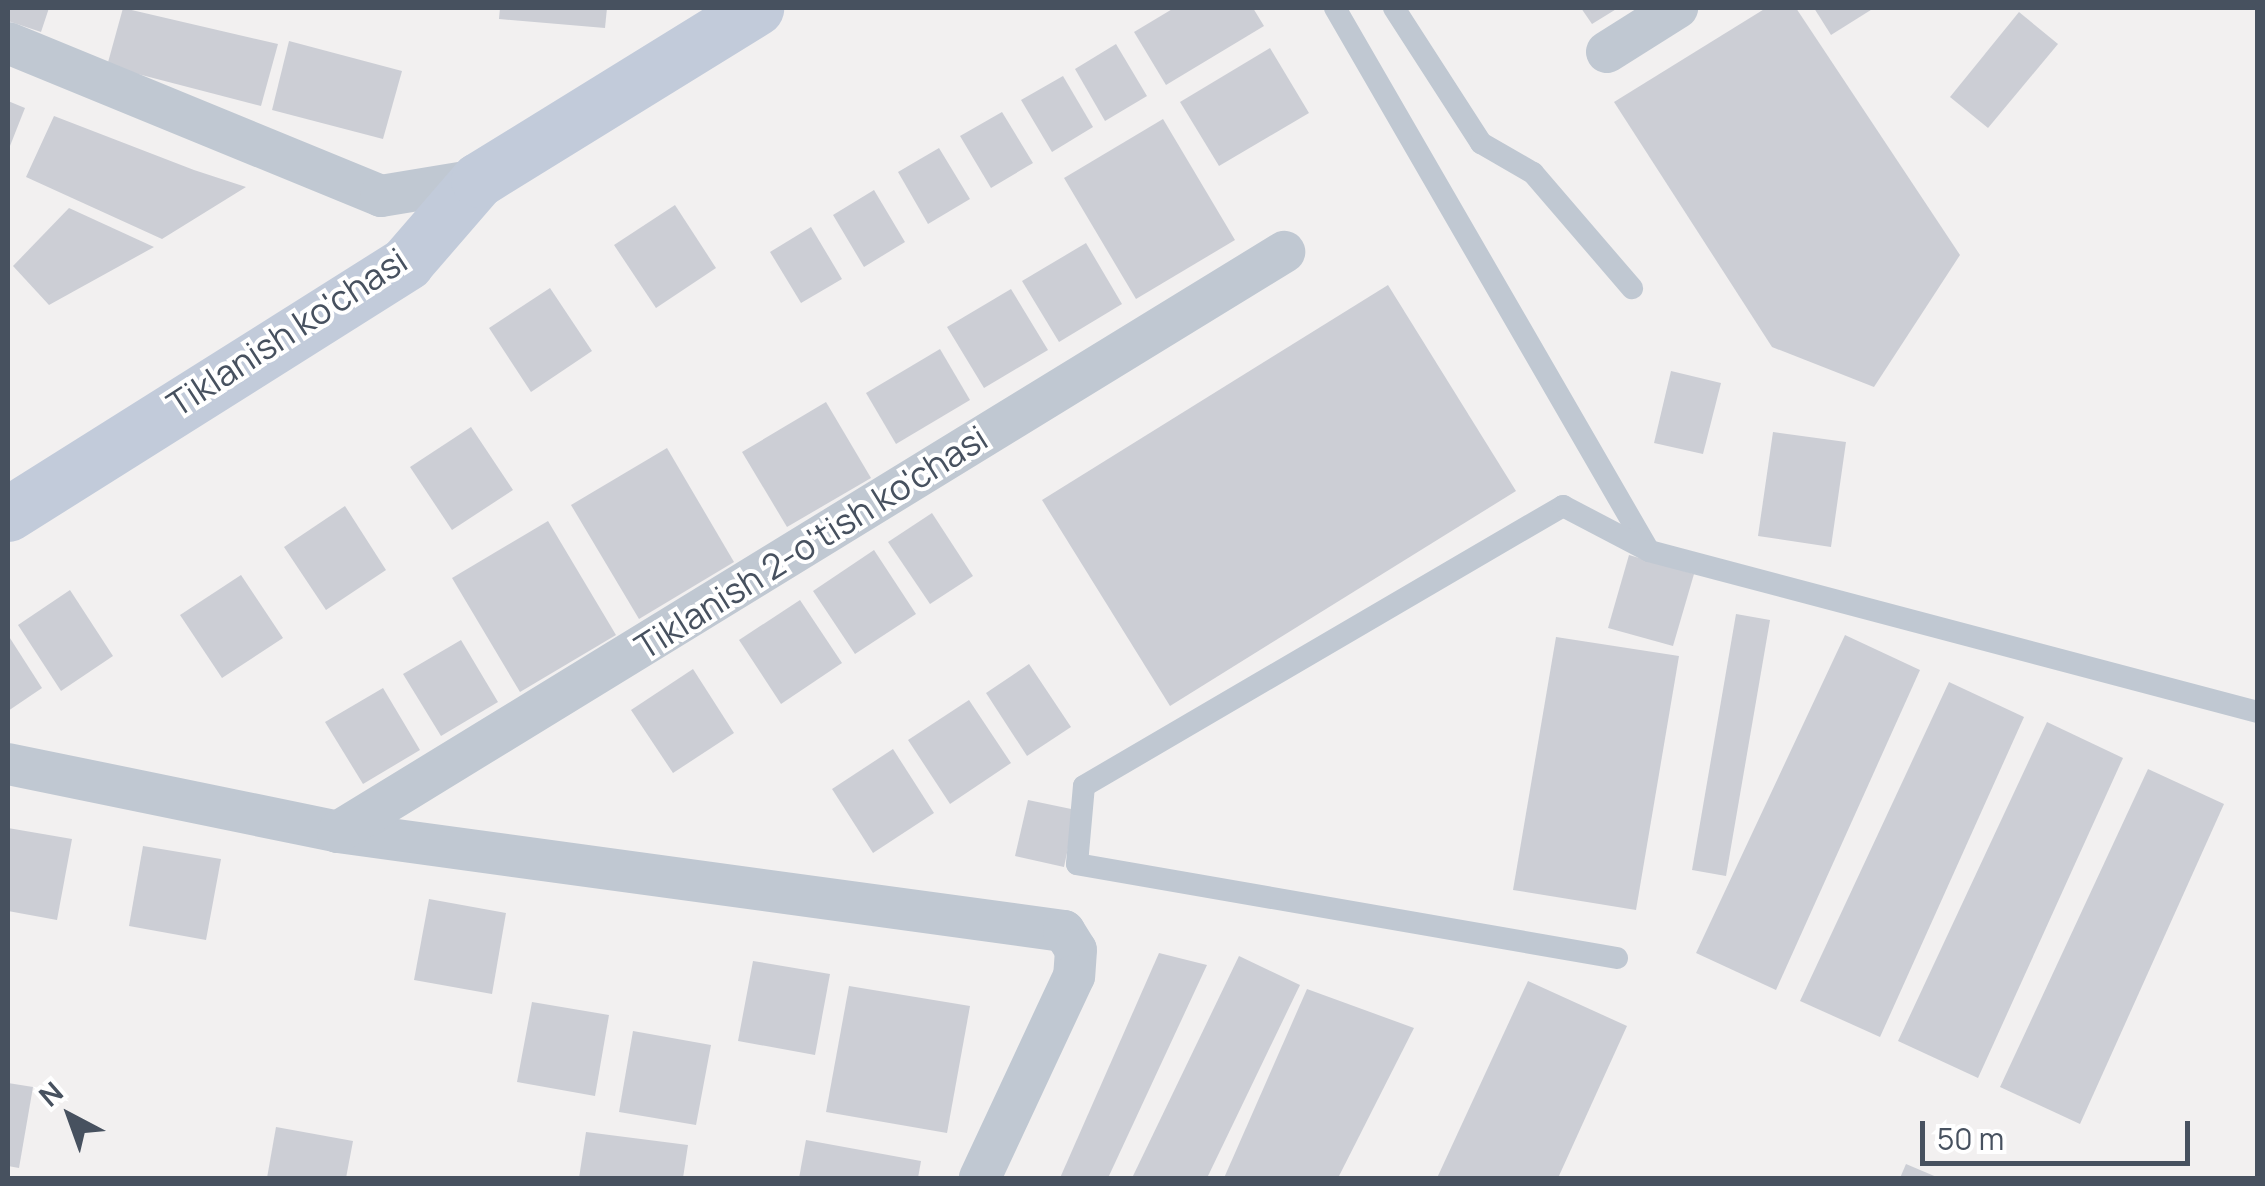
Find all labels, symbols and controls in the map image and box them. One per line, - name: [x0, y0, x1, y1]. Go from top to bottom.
- street label: Tiklanish ko'chasi: [159, 239, 415, 425]
- street label: Tiklanish 2-o'tish ko'chasi: [627, 416, 995, 668]
- north arrow: [20, 1066, 120, 1166]
- text: N: [30, 1072, 70, 1114]
- scale bar: [1925, 1101, 2195, 1163]
- text: 50 m: [1937, 1118, 2004, 1159]

